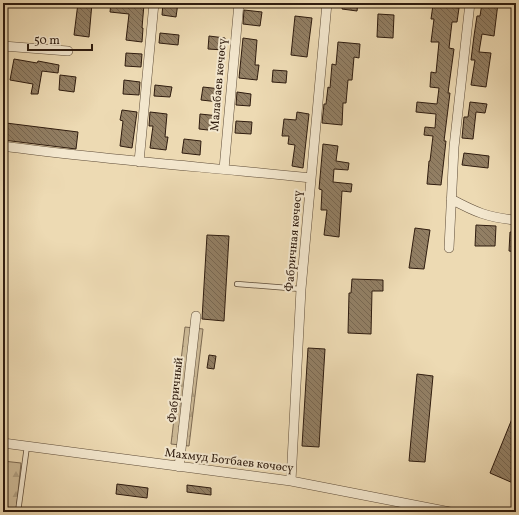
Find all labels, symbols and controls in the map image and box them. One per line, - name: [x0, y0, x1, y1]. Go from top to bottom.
- scale bar: [28, 26, 92, 52]
- text: 50 m: [34, 33, 60, 49]
- street label: Малабаев көчөсү: [207, 37, 231, 132]
- street label: Фабричная көчөсү: [282, 189, 306, 292]
- street label: Фабричный: [165, 356, 187, 424]
- street label: Махмуд Ботбаев көчөсү: [164, 445, 295, 477]

